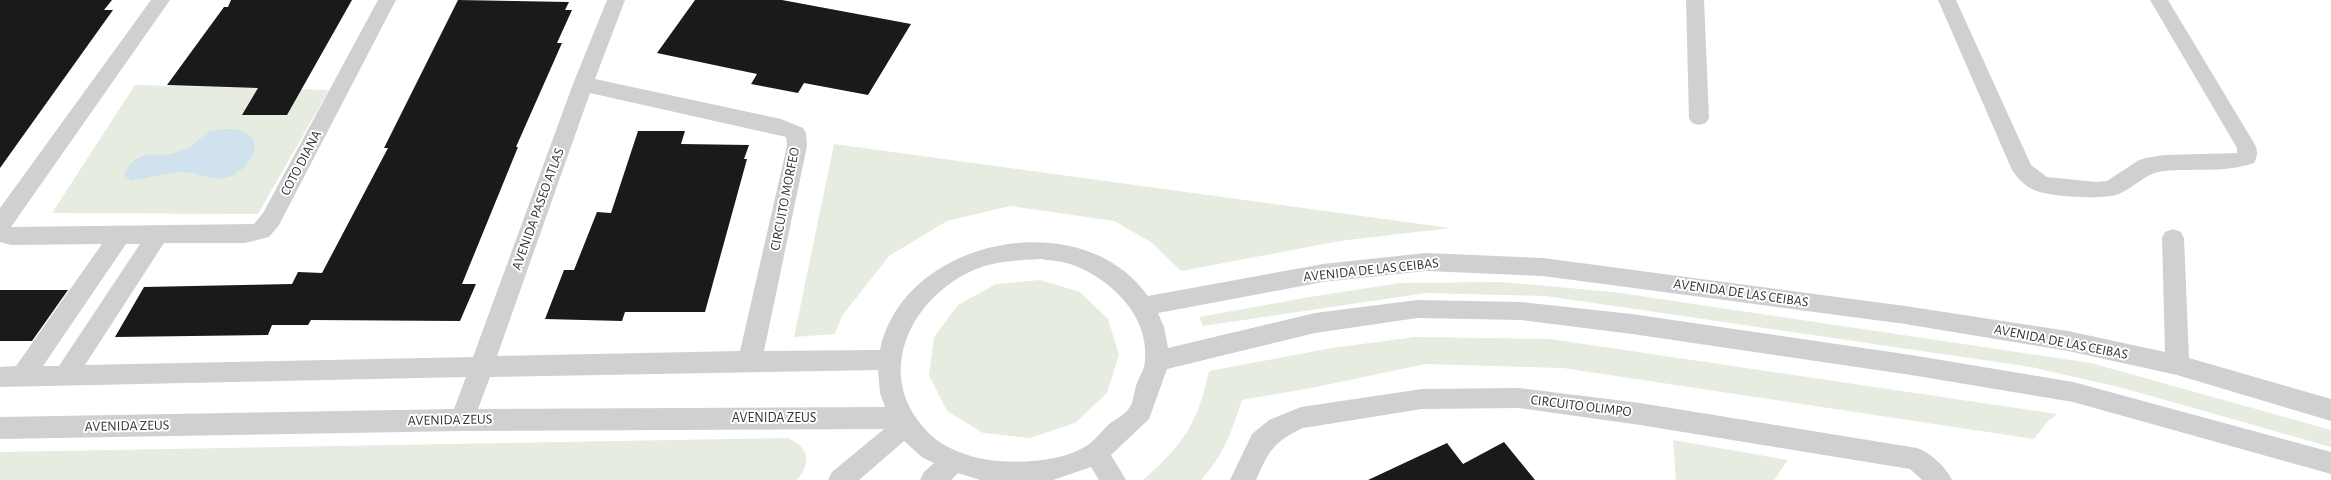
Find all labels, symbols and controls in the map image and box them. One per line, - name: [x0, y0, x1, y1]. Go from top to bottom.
- street label: COTO DIANA: [277, 127, 325, 199]
- street label: AVENIDA PASEO ATLAS: [508, 146, 568, 272]
- street label: CIRCUITO MORFEO: [767, 146, 803, 252]
- street label: AVENIDA DE LAS CEIBAS: [1303, 255, 1439, 285]
- street label: AVENIDA DE LAS CEIBAS: [1673, 275, 1809, 311]
- street label: AVENIDA DE LAS CEIBAS: [1993, 321, 2129, 363]
- street label: CIRCUITO OLIMPO: [1530, 391, 1632, 421]
- street label: AVENIDA ZEUS: [732, 410, 816, 426]
- street label: AVENIDA ZEUS: [408, 411, 492, 429]
- street label: AVENIDA ZEUS: [85, 417, 169, 435]

